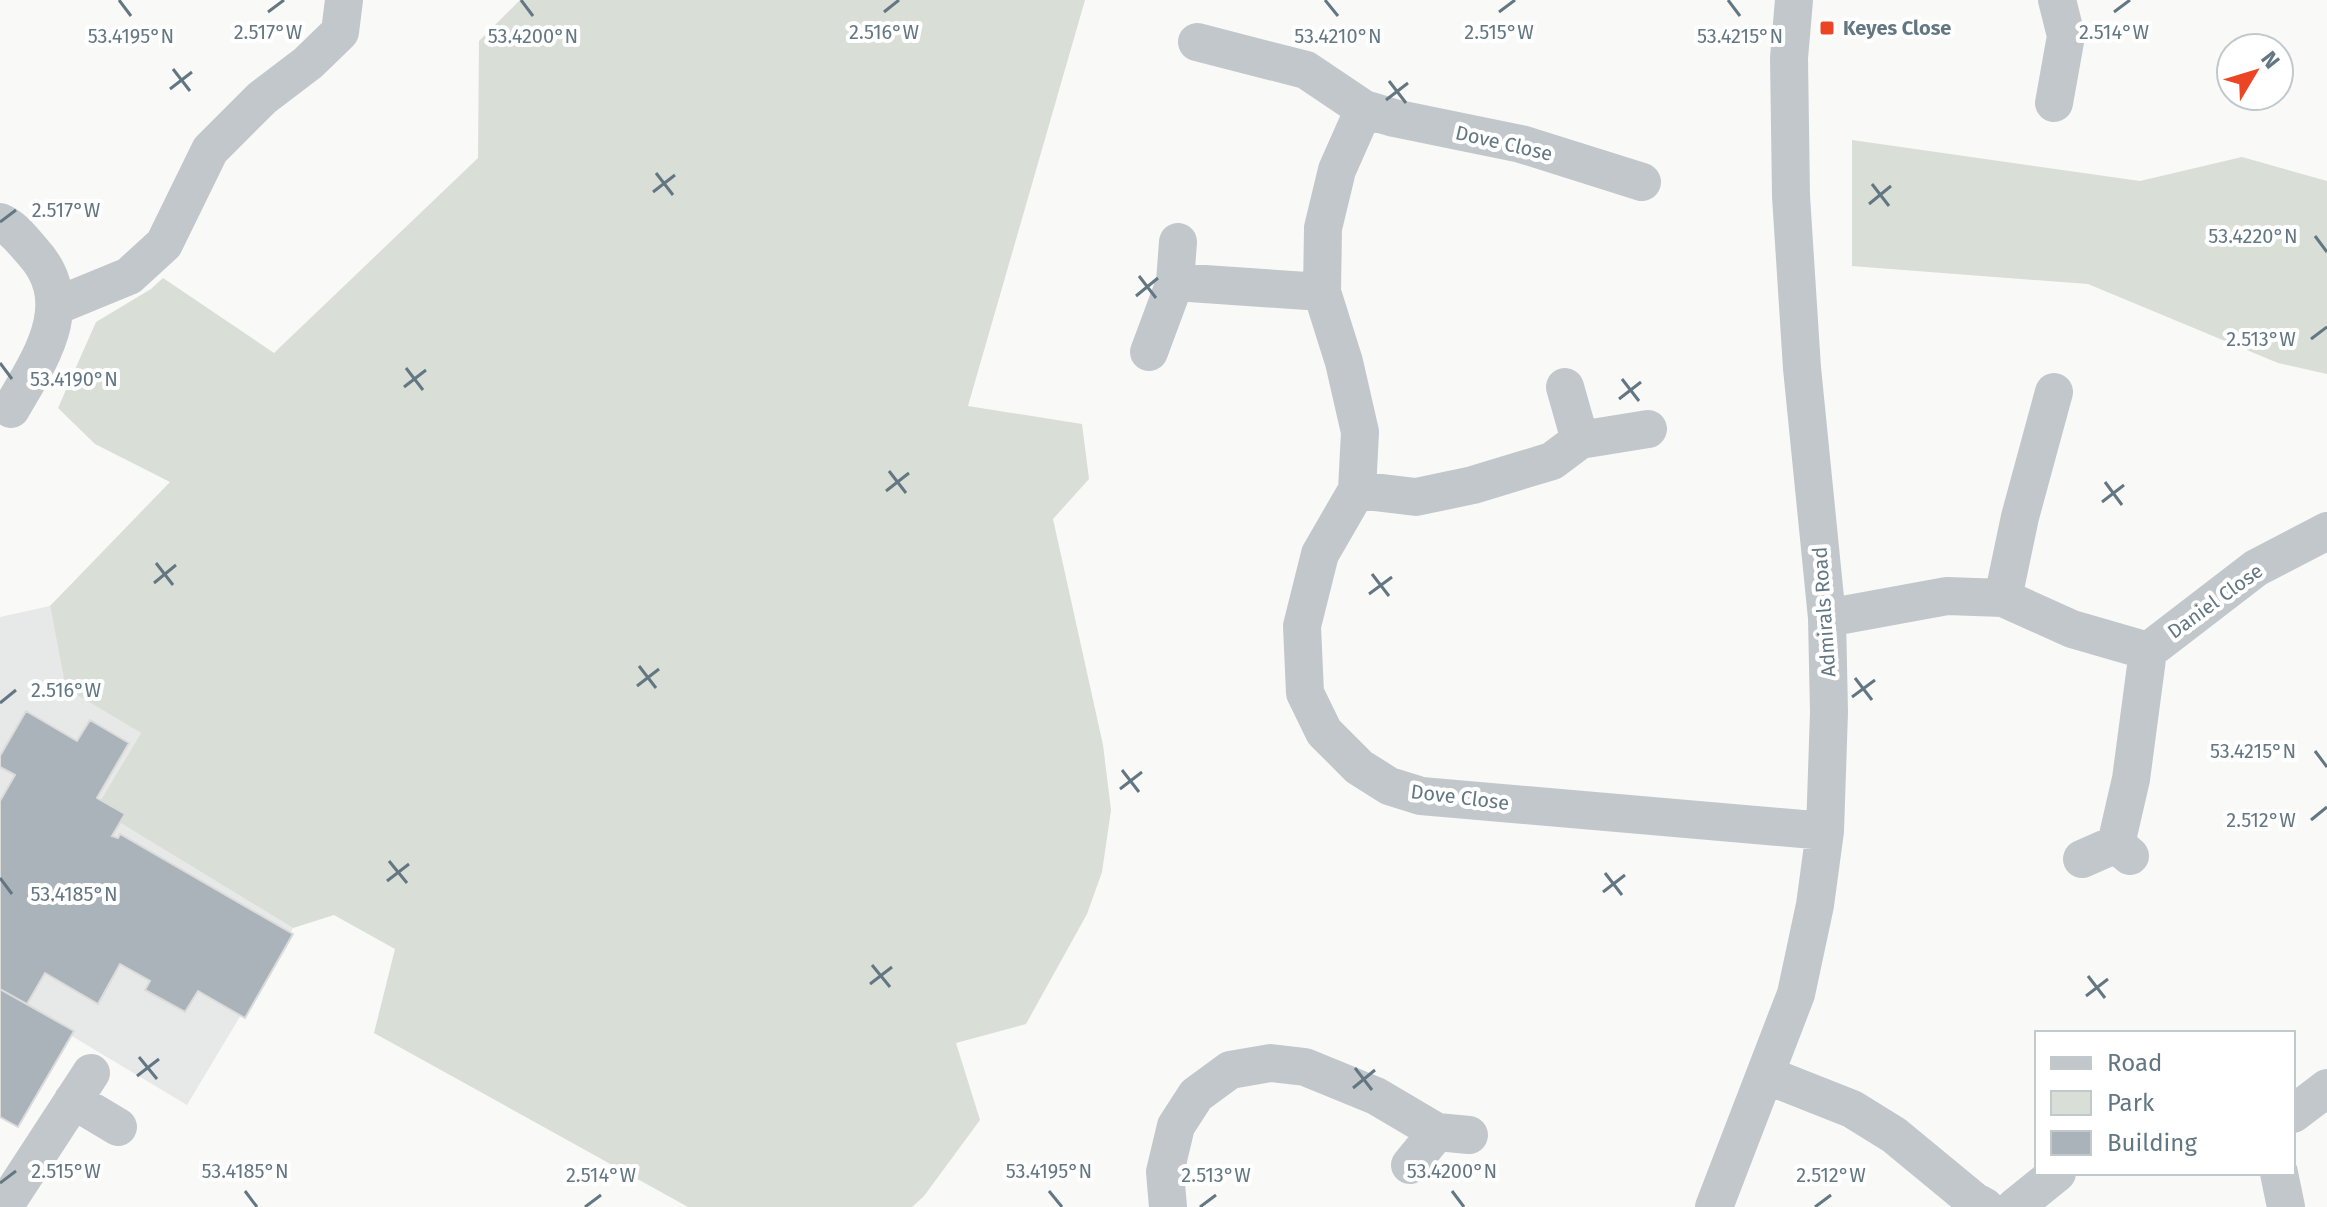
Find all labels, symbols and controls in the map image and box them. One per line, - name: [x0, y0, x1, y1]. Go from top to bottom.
- place label: Keyes Close: [1843, 16, 1951, 40]
- marker: Keyes Close: [1818, 19, 1836, 37]
- text: 2.517°W: [234, 20, 303, 44]
- text: 2.516°W: [849, 20, 919, 44]
- text: 2.515°W: [1464, 20, 1534, 44]
- text: 2.514°W: [2079, 20, 2150, 44]
- text: 53.4195°N: [88, 24, 174, 48]
- text: 53.4200°N: [488, 24, 578, 48]
- text: 53.4210°N: [1294, 24, 1382, 48]
- text: 53.4215°N: [1697, 24, 1783, 48]
- north arrow: [2215, 32, 2295, 112]
- text: N: [2255, 46, 2285, 74]
- street label: Dove Close: [1453, 120, 1555, 166]
- text: 2.517°W: [32, 198, 101, 222]
- text: 53.4220°N: [2208, 224, 2298, 248]
- text: 2.513°W: [2226, 327, 2296, 351]
- text: 53.4190°N: [30, 367, 118, 391]
- street label: Admirals Road: [1807, 546, 1841, 678]
- street label: Daniel Close: [2163, 558, 2267, 644]
- text: 2.516°W: [31, 678, 101, 702]
- text: 53.4215°N: [2210, 739, 2296, 763]
- street label: Dove Close: [1409, 779, 1511, 815]
- text: 2.512°W: [2226, 808, 2296, 832]
- text: 53.4185°N: [30, 882, 118, 906]
- legend: [2035, 1031, 2295, 1175]
- text: Road: [2107, 1049, 2162, 1077]
- text: Park: [2107, 1089, 2155, 1117]
- text: Building: [2107, 1129, 2197, 1157]
- text: 2.515°W: [31, 1159, 101, 1183]
- text: 53.4185°N: [201, 1159, 289, 1183]
- text: 53.4195°N: [1006, 1159, 1092, 1183]
- text: 53.4200°N: [1407, 1159, 1497, 1183]
- text: 2.514°W: [566, 1163, 637, 1187]
- text: 2.513°W: [1181, 1163, 1251, 1187]
- text: 2.512°W: [1796, 1163, 1866, 1187]

